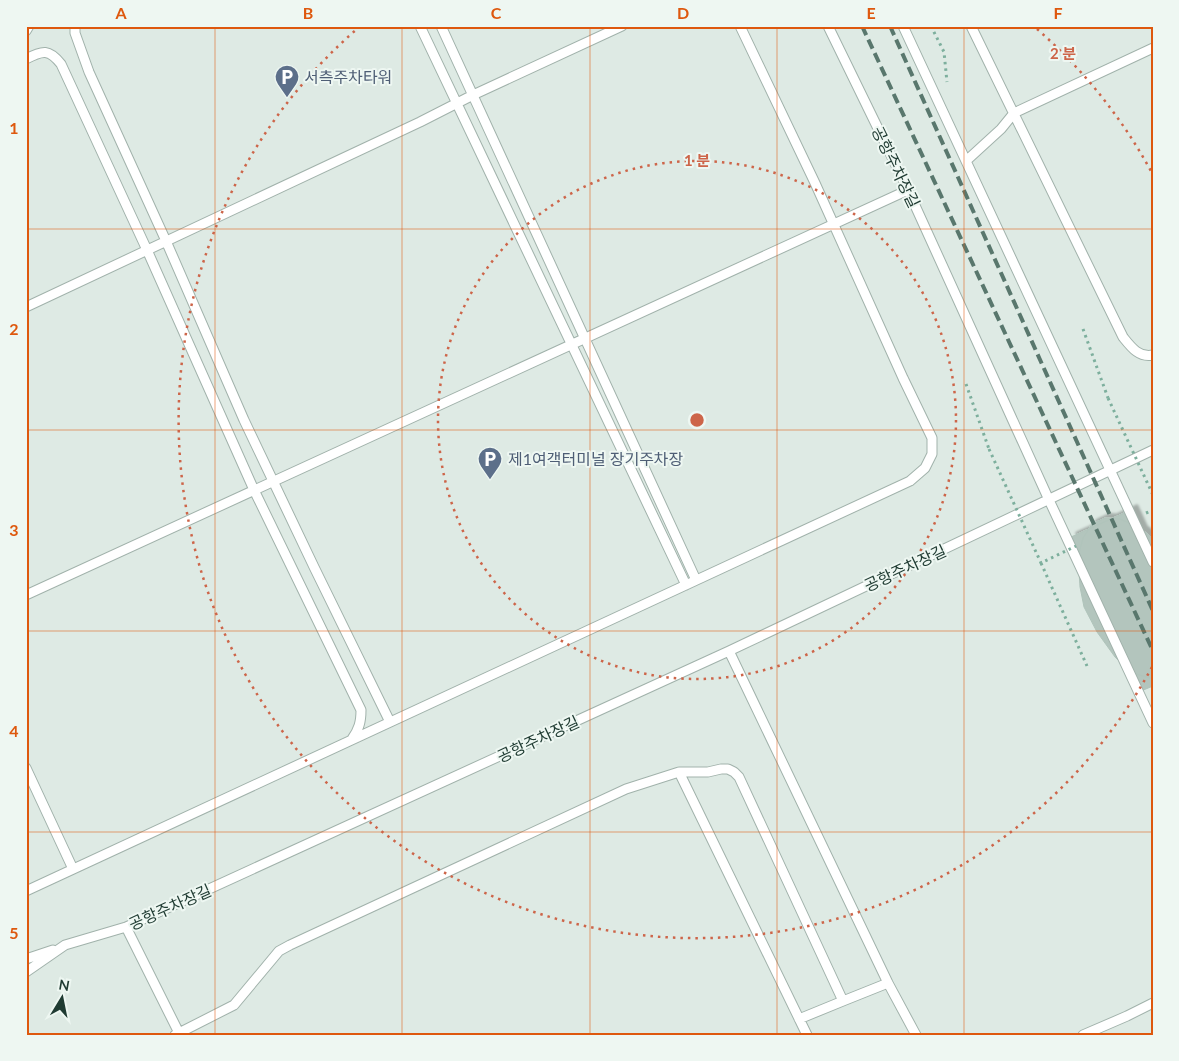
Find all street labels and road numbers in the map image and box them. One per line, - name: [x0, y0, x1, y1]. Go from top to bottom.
- street label: 공항주차장길: [869, 123, 924, 211]
- street label: 공항주차장길: [861, 540, 949, 595]
- street label: 공항주차장길: [494, 711, 582, 766]
- street label: 공항주차장길: [126, 880, 214, 933]

